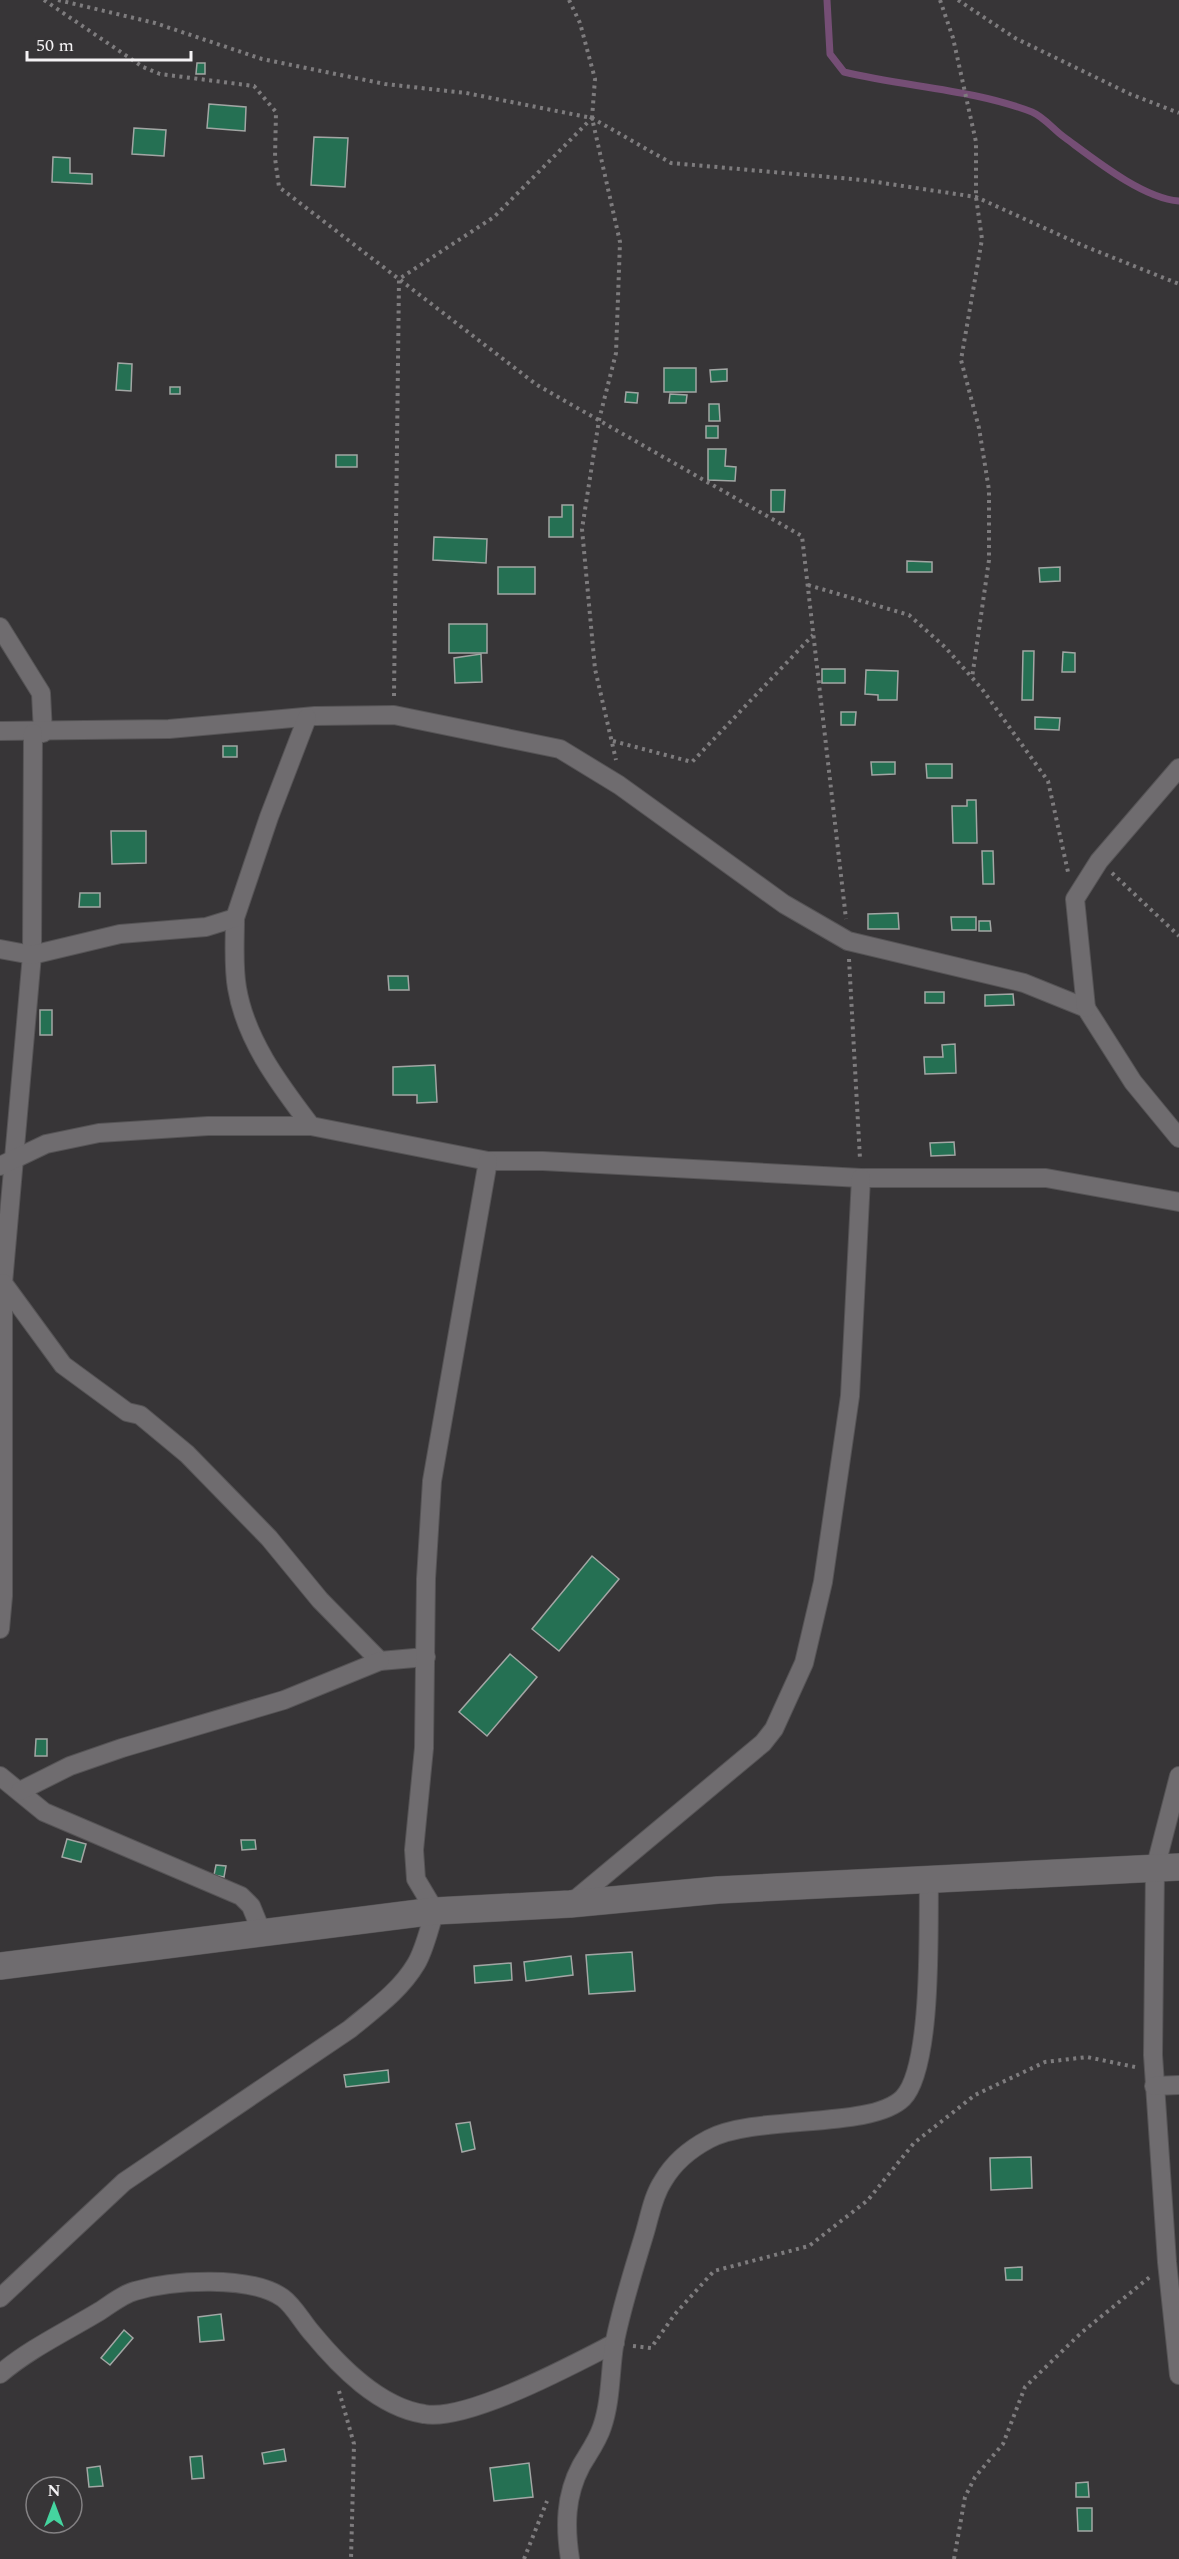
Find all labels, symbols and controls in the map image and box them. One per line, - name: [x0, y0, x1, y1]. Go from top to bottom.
- scale bar: [27, 24, 190, 62]
- text: 50 m: [36, 32, 74, 59]
- north arrow: [24, 2475, 84, 2535]
- text: N: [47, 2479, 61, 2503]

